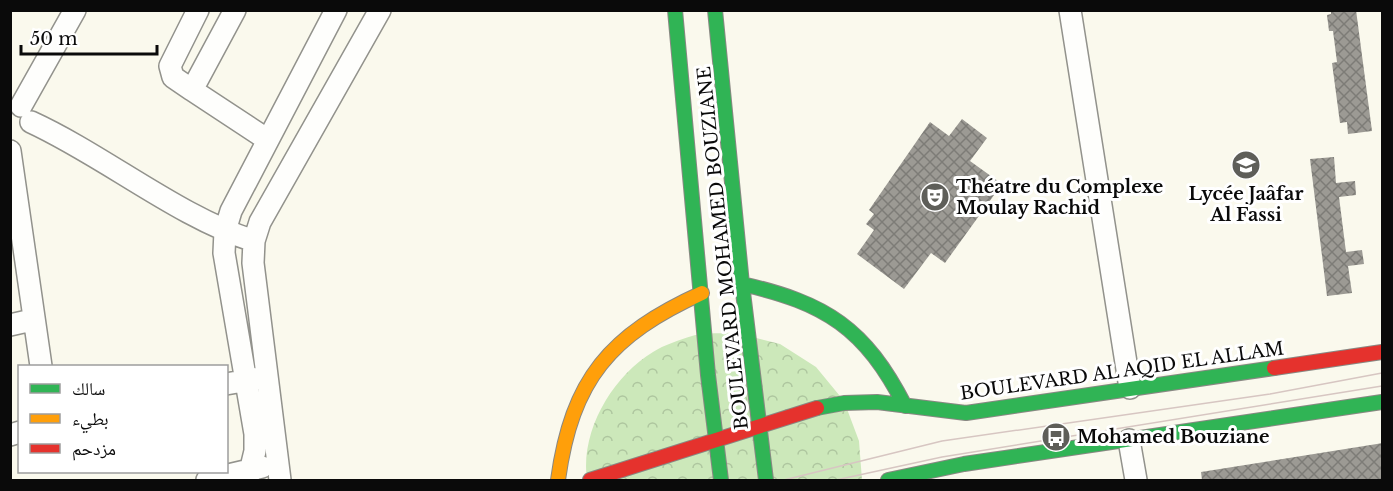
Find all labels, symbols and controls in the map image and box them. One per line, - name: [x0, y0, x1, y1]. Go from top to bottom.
- scale bar: [21, 18, 158, 56]
- text: 50 m: [30, 28, 78, 50]
- street label: BOULEVARD MOHAMED BOUZIANE: [693, 65, 753, 431]
- school or university icon: Lycée Jaâfar Al Fassi: [1230, 149, 1262, 181]
- place label: Théatre du Complexe Moulay Rachid: [956, 176, 1163, 219]
- theatre icon: Théatre du Complexe Moulay Rachid: [919, 181, 951, 213]
- place label: Lycée Jaâfar Al Fassi: [1189, 183, 1303, 226]
- street label: BOULEVARD AL AQID EL ALLAM: [959, 337, 1285, 405]
- legend: [18, 365, 228, 473]
- text: سالك: [72, 378, 105, 400]
- text: بطيء: [72, 408, 109, 434]
- bus stop icon: Mohamed Bouziane: [1040, 421, 1072, 453]
- place label: Mohamed Bouziane: [1077, 426, 1270, 448]
- text: مزدحم: [72, 438, 116, 461]

